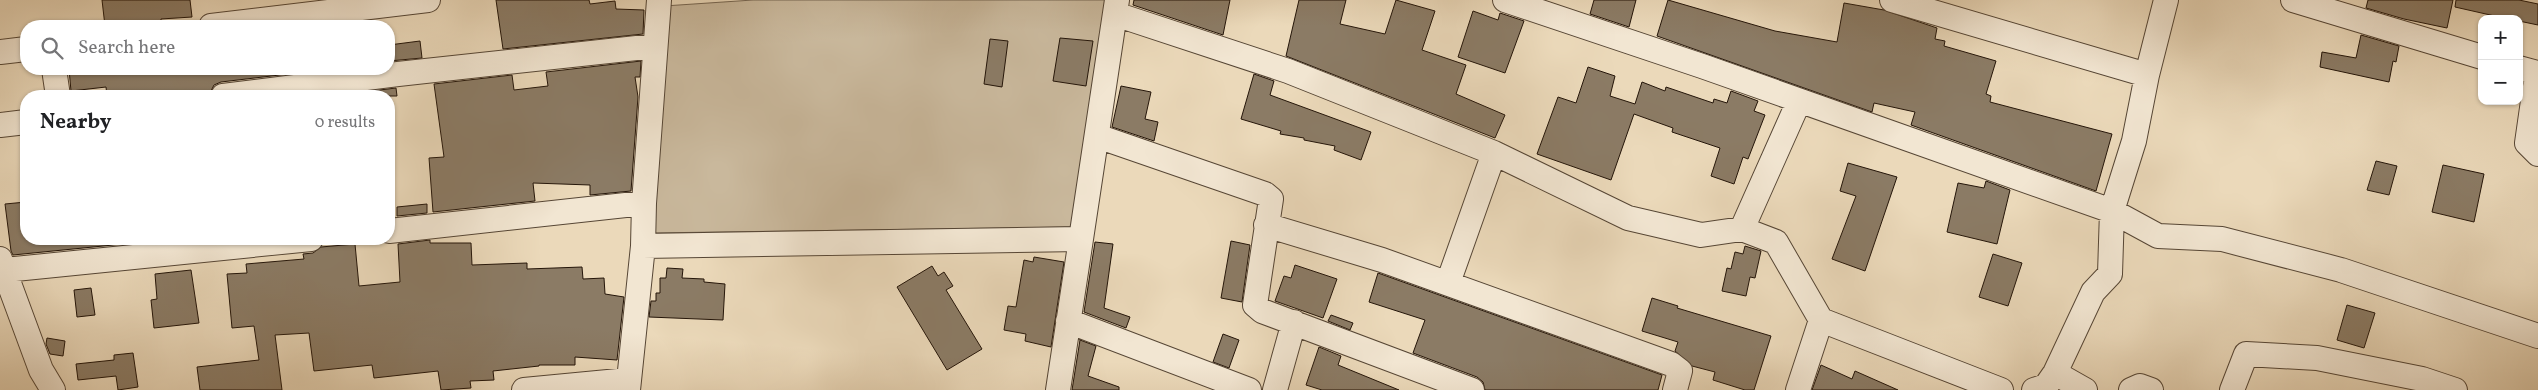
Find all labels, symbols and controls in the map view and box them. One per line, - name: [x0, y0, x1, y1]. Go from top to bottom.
- map controls: [2478, 15, 2523, 105]
- button: +: [2478, 15, 2523, 60]
- search box: [20, 20, 395, 75]
- icon: search: [38, 34, 66, 62]
- text: Search here: [78, 35, 175, 61]
- button: −: [2478, 60, 2523, 105]
- text: Nearby: [40, 108, 111, 137]
- text: 0 results: [315, 112, 375, 134]

